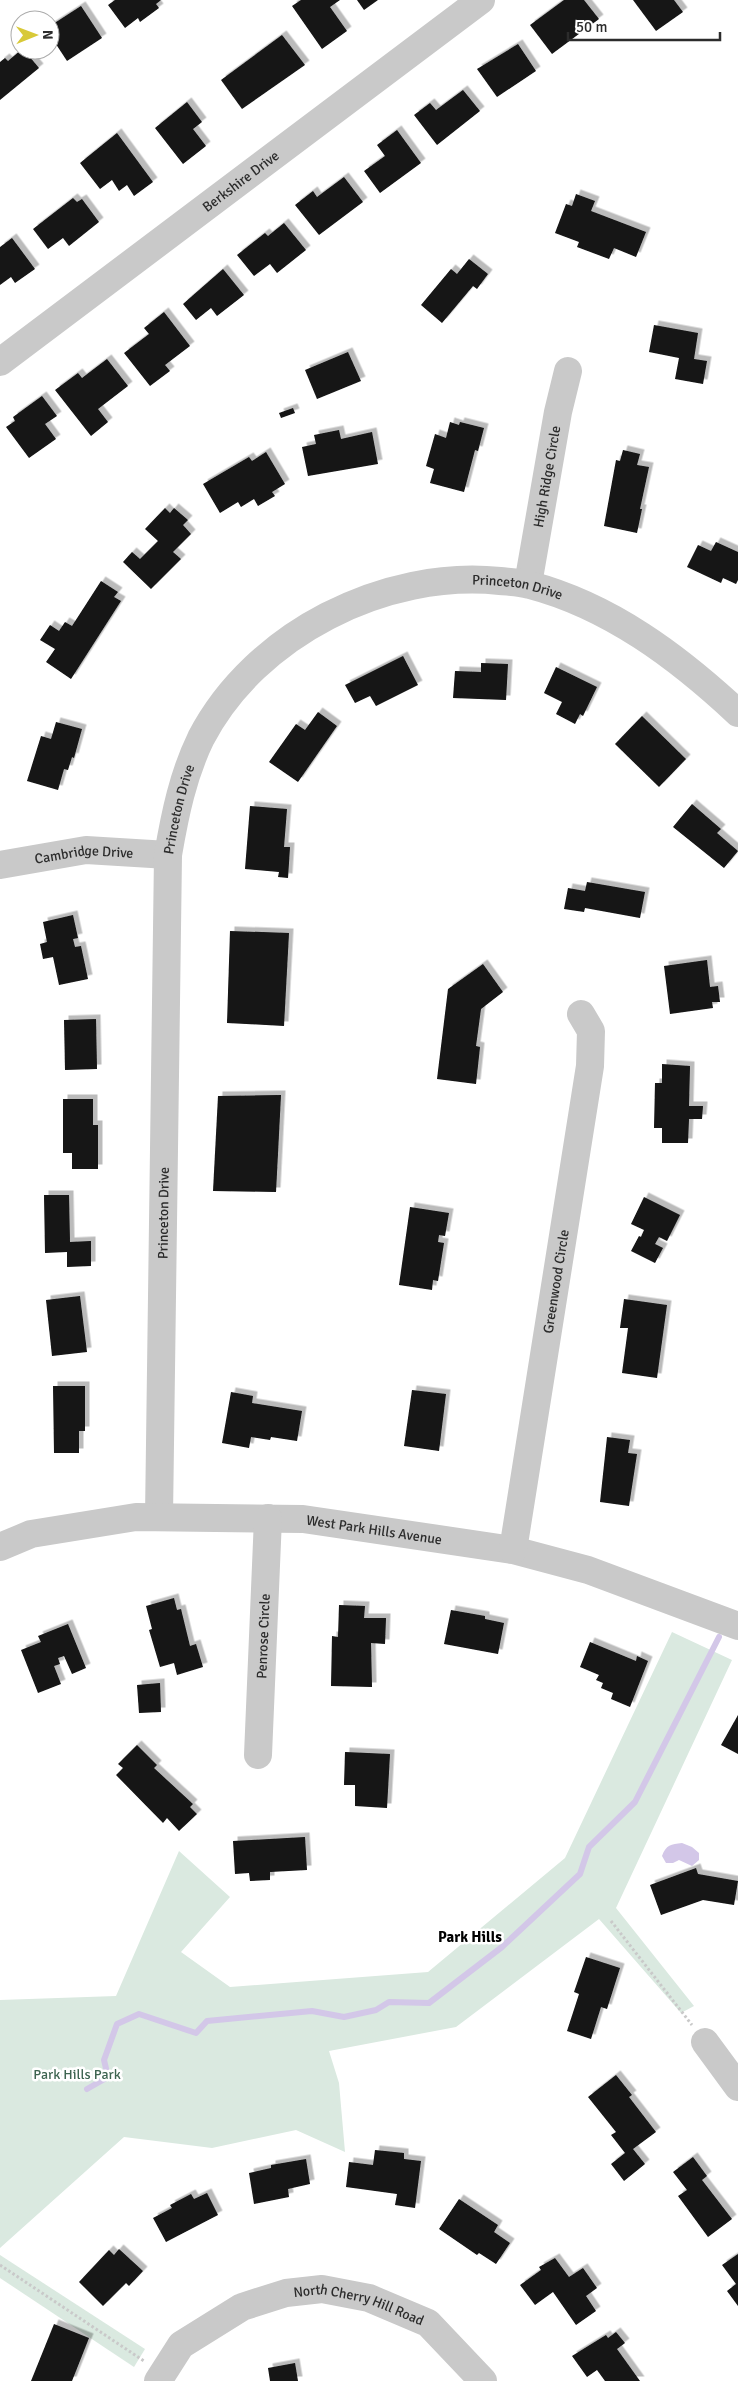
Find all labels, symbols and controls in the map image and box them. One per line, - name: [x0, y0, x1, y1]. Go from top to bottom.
- north arrow: [10, 10, 60, 60]
- scale bar: [568, 10, 720, 42]
- text: 50 m: [576, 18, 607, 36]
- text: N: [39, 30, 56, 40]
- street label: Berkshire Drive: [199, 147, 282, 215]
- street label: High Ridge Circle: [529, 424, 564, 529]
- street label: Princeton Drive: [472, 571, 565, 603]
- street label: Princeton Drive: [160, 762, 198, 856]
- street label: Cambridge Drive: [33, 841, 134, 867]
- street label: Princeton Drive: [154, 1167, 172, 1259]
- street label: Greenwood Circle: [539, 1228, 572, 1335]
- street label: West Park Hills Avenue: [305, 1511, 443, 1548]
- street label: Penrose Circle: [253, 1593, 273, 1679]
- district label: Park Hills: [438, 1928, 502, 1946]
- park label: Park Hills Park: [33, 2066, 121, 2083]
- street label: North Cherry Hill Road: [292, 2280, 427, 2329]

